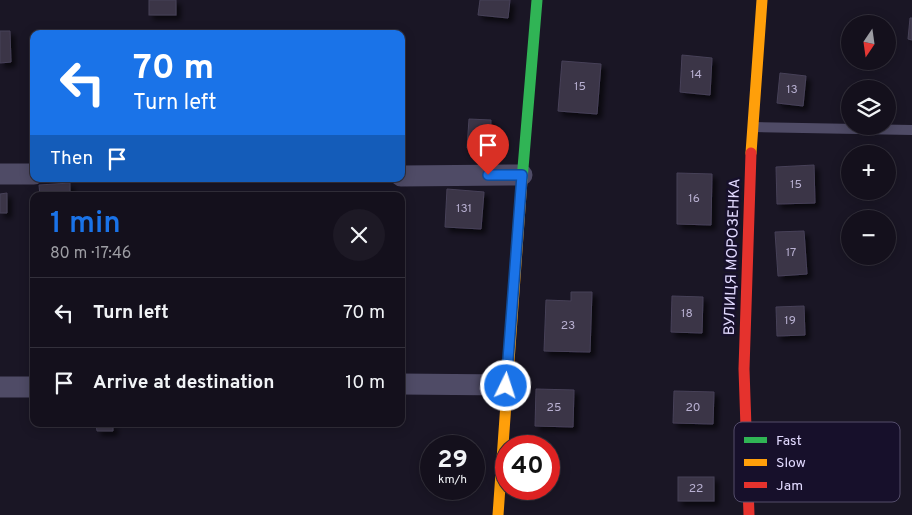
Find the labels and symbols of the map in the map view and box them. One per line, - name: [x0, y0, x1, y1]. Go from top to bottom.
- north arrow: [841, 15, 896, 70]
- house number: 14: [690, 67, 702, 83]
- house number: 15: [574, 79, 586, 95]
- house number: 13: [786, 82, 798, 98]
- pin: [467, 124, 509, 175]
- house number: 15: [790, 177, 802, 193]
- street label: ВУЛИЦЯ МОРОЗЕНКА: [721, 178, 745, 336]
- house number: 16: [688, 191, 700, 207]
- house number: 131: [456, 201, 472, 217]
- house number: 17: [786, 245, 796, 261]
- house number: 18: [681, 306, 693, 322]
- house number: 19: [784, 313, 796, 329]
- house number: 23: [561, 318, 575, 334]
- position arrow: [479, 359, 531, 411]
- house number: 25: [547, 400, 561, 416]
- house number: 20: [685, 400, 701, 416]
- legend: [734, 422, 900, 502]
- text: Fast: [776, 433, 802, 450]
- speed limit sign: 40: [495, 435, 560, 500]
- text: Slow: [776, 455, 806, 472]
- text: Jam: [776, 478, 803, 495]
- house number: 22: [689, 481, 703, 497]

